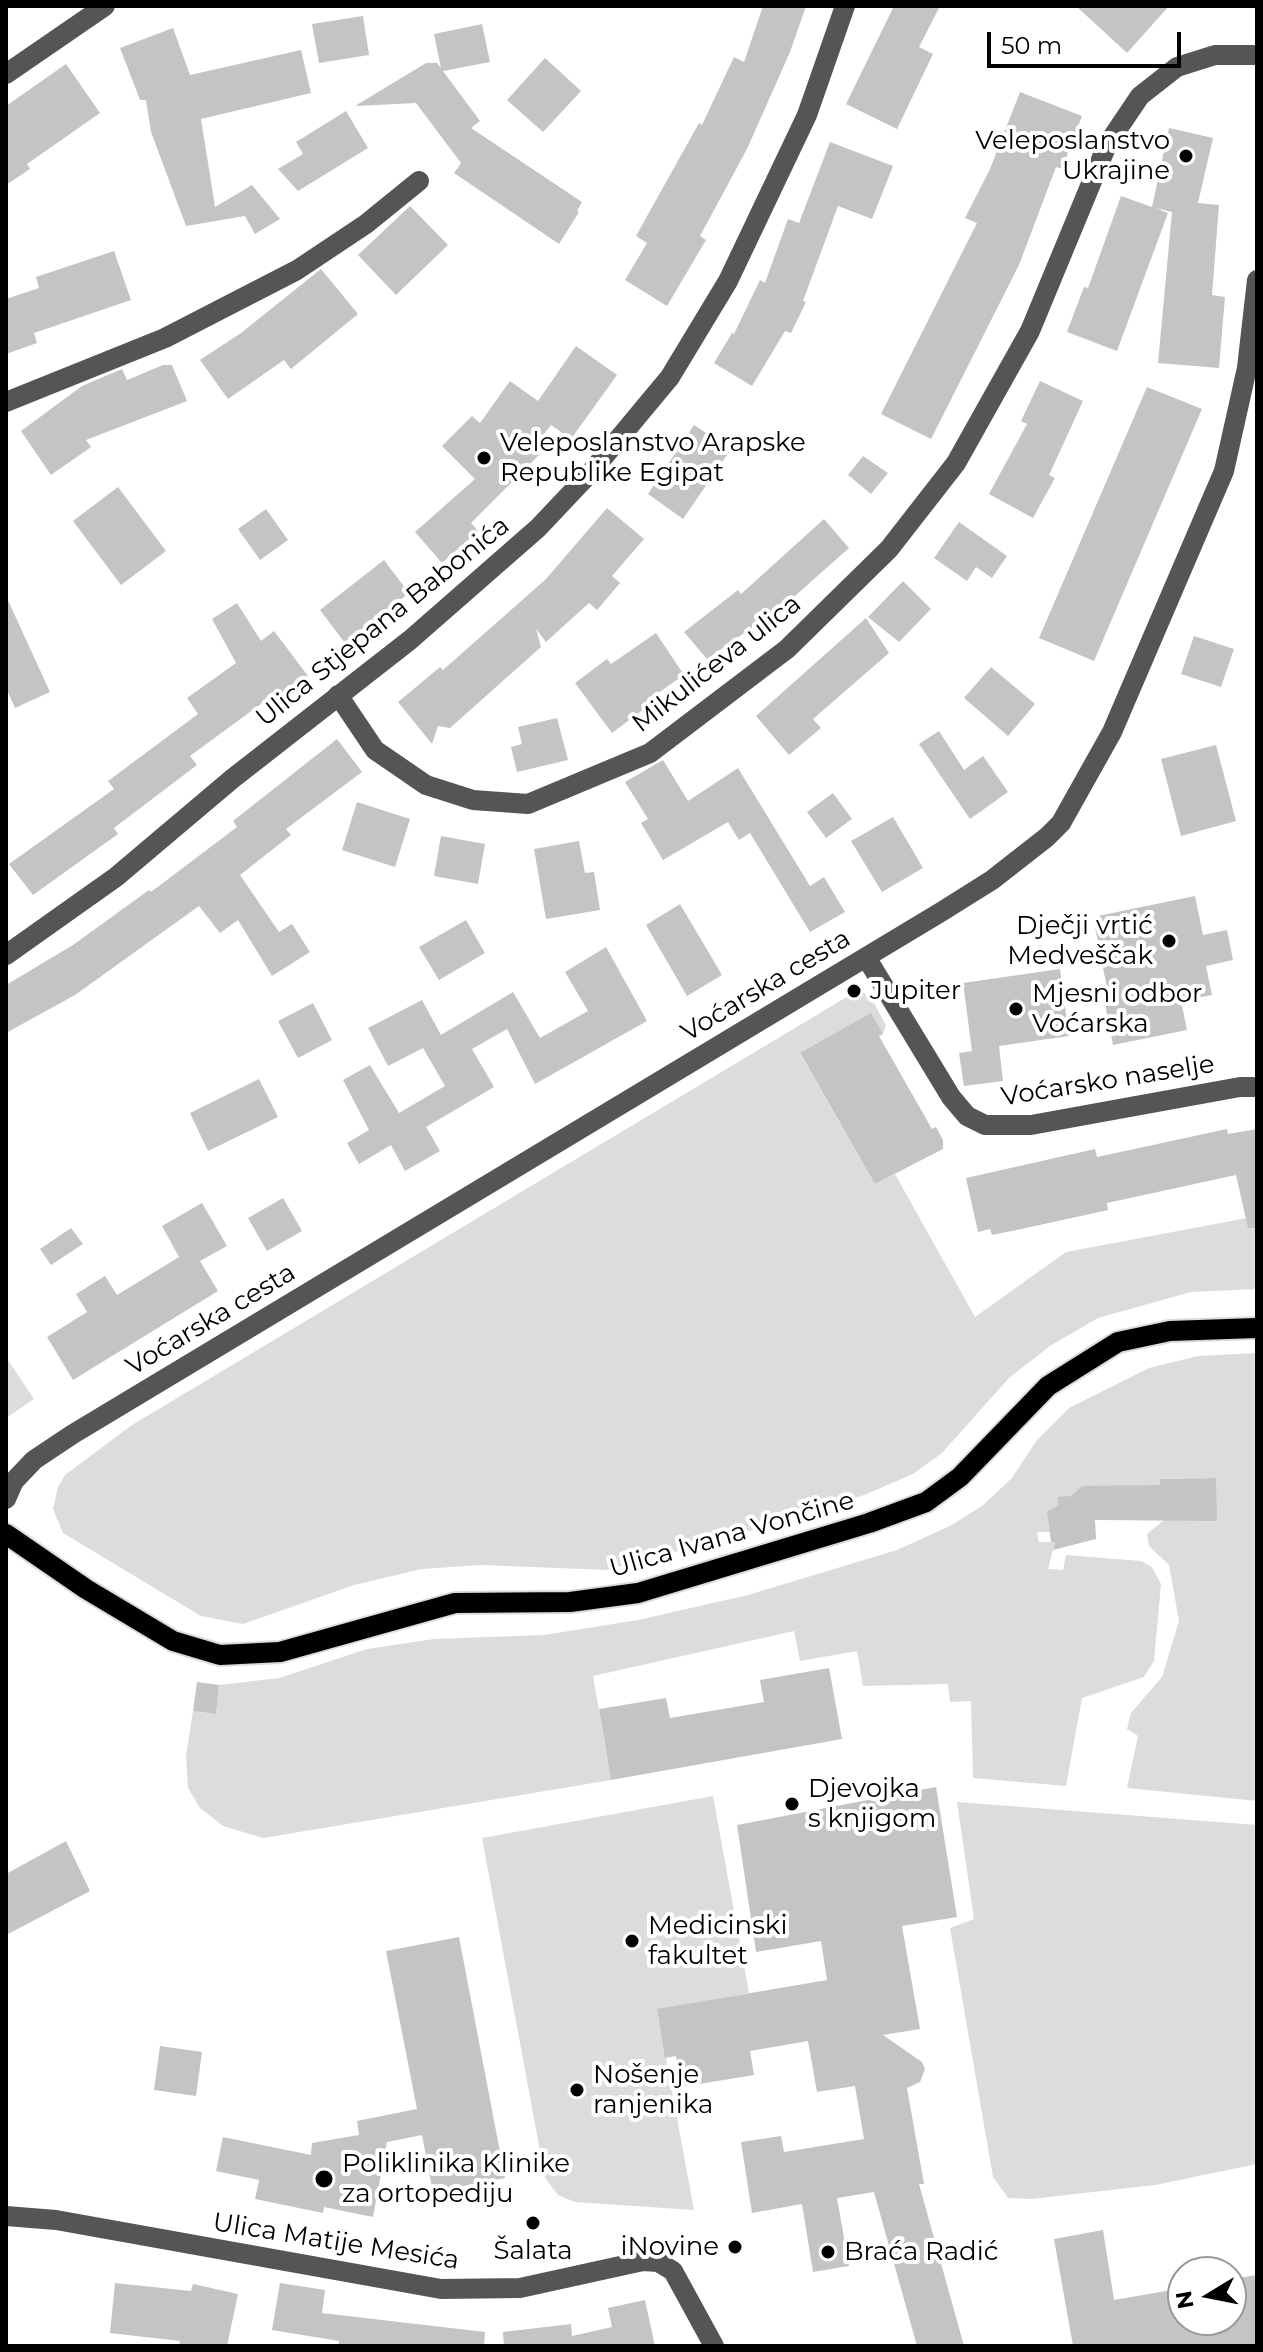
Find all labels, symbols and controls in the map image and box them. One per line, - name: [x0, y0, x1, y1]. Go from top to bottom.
- scale bar: [991, 16, 1185, 66]
- text: 50 m: [1001, 31, 1062, 60]
- place label: Veleposlanstvo Ukrajine: [975, 125, 1170, 186]
- marker: Veleposlanstvo Ukrajine: [1177, 147, 1195, 165]
- place label: Veleposlanstvo Arapske Republike Egipat: [500, 427, 806, 488]
- marker: Veleposlanstvo Arapske Republike Egipat: [475, 449, 493, 467]
- street label: Ulica Stjepana Babonića: [250, 510, 516, 734]
- street label: Mikulićeva ulica: [626, 588, 808, 740]
- place label: Dječji vrtić Medveščak: [1007, 910, 1153, 972]
- street label: Voćarska cesta: [676, 923, 856, 1049]
- marker: Dječji vrtić Medveščak: [1160, 932, 1178, 950]
- place label: Jupiter: [870, 975, 961, 1007]
- place label: Mjesni odbor Voćarska: [1032, 978, 1203, 1040]
- marker: Jupiter: [845, 982, 863, 1000]
- marker: Mjesni odbor Voćarska: [1007, 1000, 1025, 1018]
- street label: Voćarsko naselje: [999, 1049, 1217, 1113]
- street label: Voćarska cesta: [121, 1257, 301, 1383]
- street label: Ulica Ivana Vončine: [606, 1485, 858, 1585]
- place label: Djevojka s knjigom: [808, 1773, 936, 1834]
- marker: Djevojka s knjigom: [783, 1795, 801, 1813]
- place label: Medicinski fakultet: [648, 1910, 787, 1972]
- marker: Medicinski fakultet: [623, 1932, 641, 1950]
- place label: Nošenje ranjenika: [593, 2059, 713, 2120]
- marker: Nošenje ranjenika: [568, 2081, 586, 2099]
- place label: Poliklinika Klinike za ortopediju: [342, 2148, 570, 2210]
- marker: Poliklinika Klinike za ortopediju: [313, 2168, 335, 2190]
- street label: Ulica Matije Mesića: [211, 2207, 461, 2277]
- marker: Šalata: [524, 2214, 542, 2232]
- place label: iNovine: [621, 2231, 719, 2263]
- place label: Šalata: [493, 2235, 573, 2267]
- place label: Braća Radić: [844, 2236, 998, 2268]
- marker: iNovine: [726, 2238, 744, 2256]
- marker: Braća Radić: [819, 2243, 837, 2261]
- north arrow: [1167, 2256, 1247, 2336]
- text: N: [1170, 2289, 1200, 2311]

